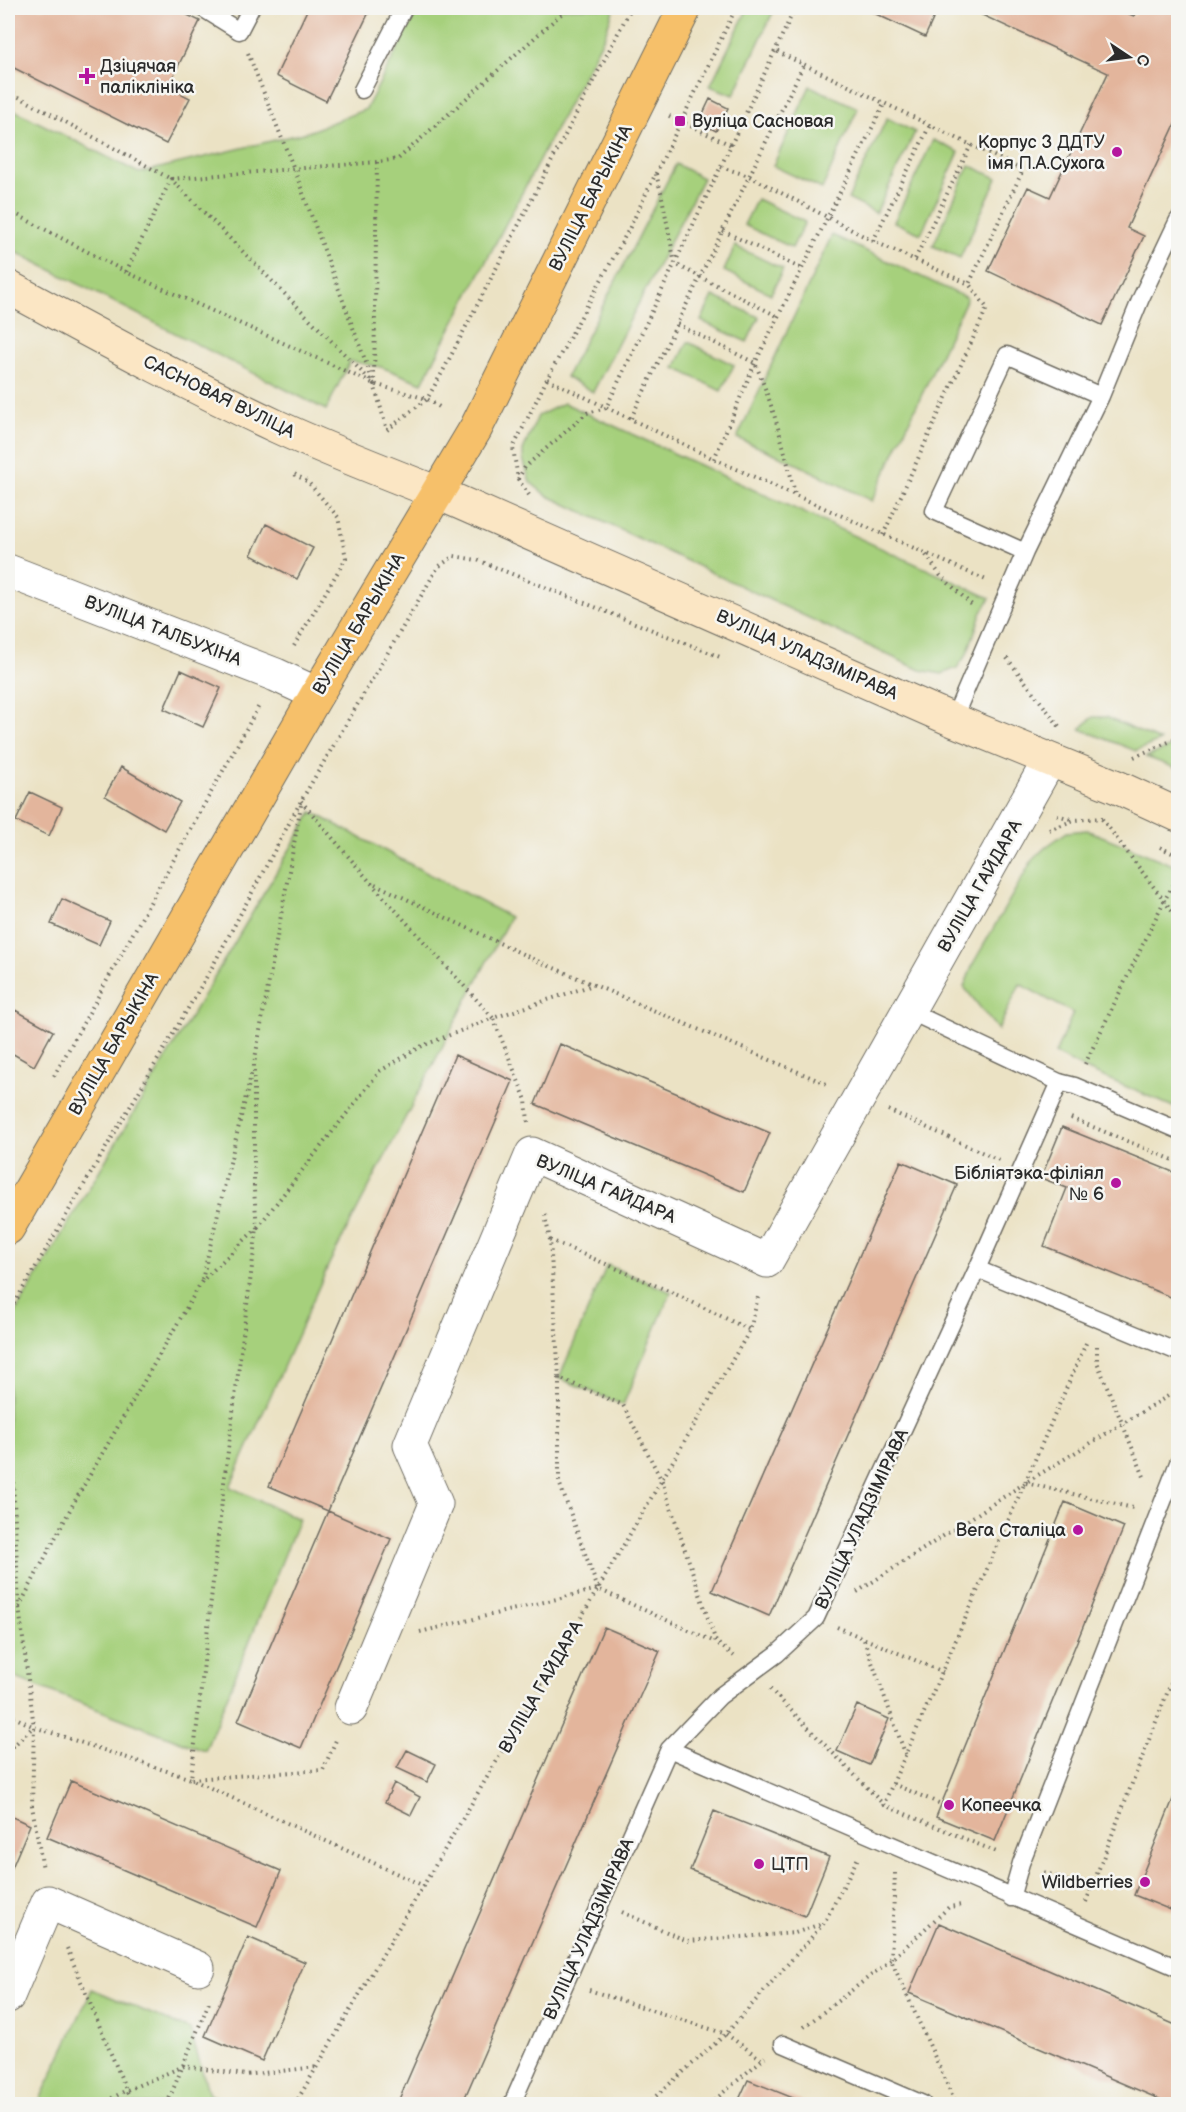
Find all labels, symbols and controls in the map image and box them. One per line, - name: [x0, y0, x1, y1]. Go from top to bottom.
- north arrow: [1099, 27, 1159, 87]
- text: С: [1132, 52, 1153, 68]
- place label: Дзіцячая паліклініка: [100, 56, 195, 98]
- marker: Дзіцячая паліклініка: [78, 67, 96, 85]
- place label: Вуліца Сасновая: [692, 111, 834, 132]
- marker: Вуліца Сасновая: [673, 114, 687, 128]
- street label: ВУЛІЦА БАРЫКІНА: [545, 121, 637, 275]
- place label: Корпус 3 ДДТУ імя П.А.Сухога: [978, 132, 1105, 174]
- marker: Корпус 3 ДДТУ імя П.А.Сухога: [1110, 145, 1124, 159]
- street label: САСНОВАЯ ВУЛІЦА: [140, 351, 298, 443]
- street label: ВУЛІЦА БАРЫКІНА: [308, 549, 410, 699]
- street label: ВУЛІЦА ТАЛБУХІНА: [81, 591, 245, 671]
- street label: ВУЛІЦА УЛАДЗІМІРАВА: [713, 605, 901, 705]
- street label: ВУЛІЦА ГАЙДАРА: [934, 816, 1026, 956]
- street label: ВУЛІЦА БАРЫКІНА: [65, 969, 163, 1119]
- street label: ВУЛІЦА ГАЙДАРА: [533, 1150, 679, 1228]
- place label: Бібліятэка-філіял № 6: [954, 1163, 1104, 1205]
- marker: Бібліятэка-філіял № 6: [1109, 1176, 1123, 1190]
- street label: ВУЛІЦА УЛАДЗІМІРАВА: [811, 1425, 913, 1613]
- place label: Вега Сталіца: [956, 1520, 1066, 1541]
- marker: Вега Сталіца: [1071, 1523, 1085, 1537]
- street label: ВУЛІЦА ГАЙДАРА: [495, 1617, 587, 1757]
- place label: Копеечка: [961, 1795, 1042, 1816]
- marker: Копеечка: [942, 1798, 956, 1812]
- street label: ВУЛІЦА УЛАДЗІМІРАВА: [539, 1835, 639, 2023]
- place label: ЦТП: [771, 1854, 809, 1875]
- marker: ЦТП: [752, 1857, 766, 1871]
- place label: Wildberries: [1041, 1872, 1133, 1893]
- marker: Wildberries: [1138, 1875, 1152, 1889]

